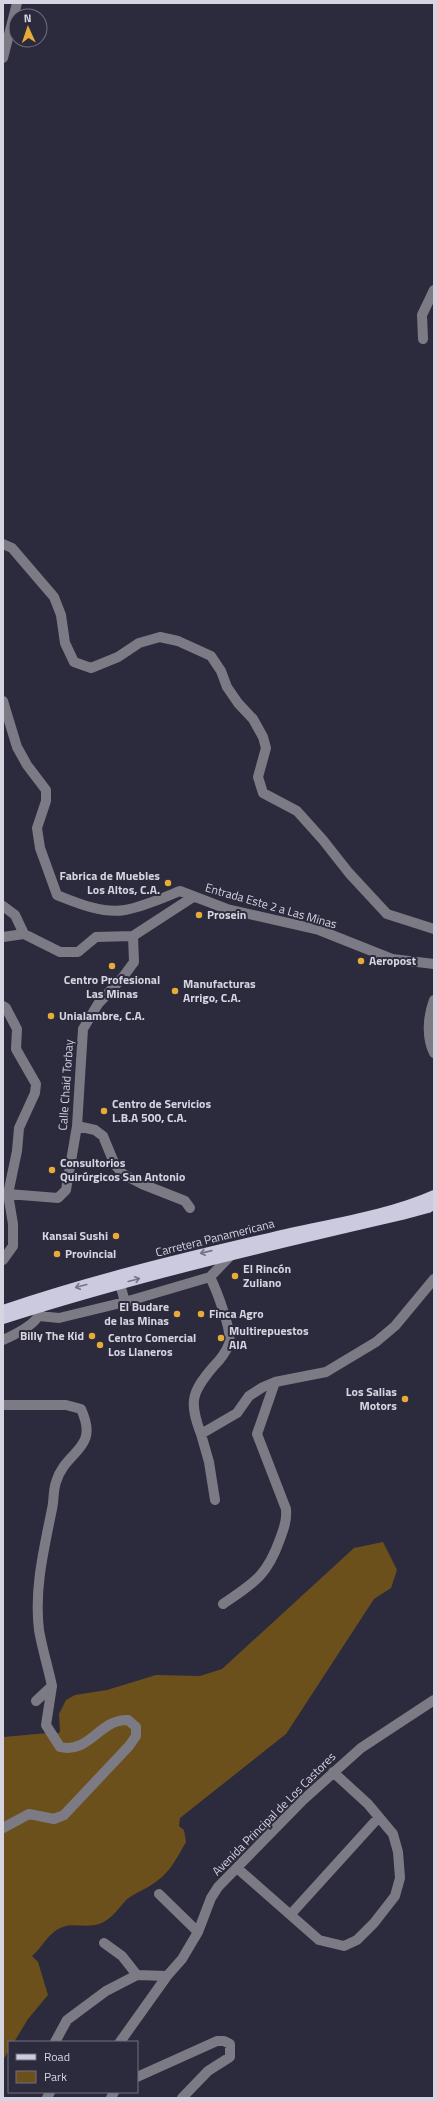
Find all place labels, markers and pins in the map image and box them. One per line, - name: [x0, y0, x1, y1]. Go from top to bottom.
- place label: Fabrica de Muebles Los Altos, C.A.: [60, 866, 160, 899]
- marker: Fabrica de Muebles Los Altos, C.A.: [163, 878, 173, 888]
- place label: Prosein: [207, 905, 246, 924]
- marker: Prosein: [194, 910, 204, 920]
- place label: Aeropost: [369, 951, 417, 970]
- marker: Aeropost: [356, 956, 366, 966]
- marker: Centro Profesional Las Minas: [107, 961, 117, 971]
- place label: Centro Profesional Las Minas: [64, 970, 160, 1003]
- place label: Manufacturas Arrigo, C.A.: [183, 974, 256, 1007]
- marker: Manufacturas Arrigo, C.A.: [170, 986, 180, 996]
- place label: Unialambre, C.A.: [59, 1006, 145, 1025]
- marker: Unialambre, C.A.: [46, 1011, 56, 1021]
- place label: Centro de Servicios L.B.A 500, C.A.: [112, 1094, 211, 1127]
- marker: Centro de Servicios L.B.A 500, C.A.: [99, 1106, 109, 1116]
- place label: Consultorios Quirúrgicos San Antonio: [60, 1153, 185, 1186]
- marker: Consultorios Quirúrgicos San Antonio: [47, 1165, 57, 1175]
- place label: Kansai Sushi: [42, 1226, 108, 1245]
- marker: Kansai Sushi: [111, 1231, 121, 1241]
- place label: Provincial: [65, 1244, 116, 1263]
- marker: Provincial: [52, 1249, 62, 1259]
- place label: El Rincón Zuliano: [243, 1259, 291, 1292]
- marker: El Rincón Zuliano: [230, 1271, 240, 1281]
- place label: El Budare de las Minas: [104, 1297, 169, 1330]
- place label: Finca Agro: [209, 1304, 264, 1323]
- marker: El Budare de las Minas: [172, 1309, 182, 1319]
- marker: Finca Agro: [196, 1309, 206, 1319]
- place label: Multirepuestos AIA: [229, 1321, 309, 1354]
- place label: Billy The Kid: [20, 1326, 84, 1345]
- place label: Centro Comercial Los Llaneros: [108, 1328, 196, 1361]
- marker: Billy The Kid: [87, 1331, 97, 1341]
- marker: Multirepuestos AIA: [216, 1333, 226, 1343]
- marker: Centro Comercial Los Llaneros: [95, 1340, 105, 1350]
- place label: Los Salias Motors: [346, 1382, 397, 1415]
- marker: Los Salias Motors: [400, 1394, 410, 1404]

